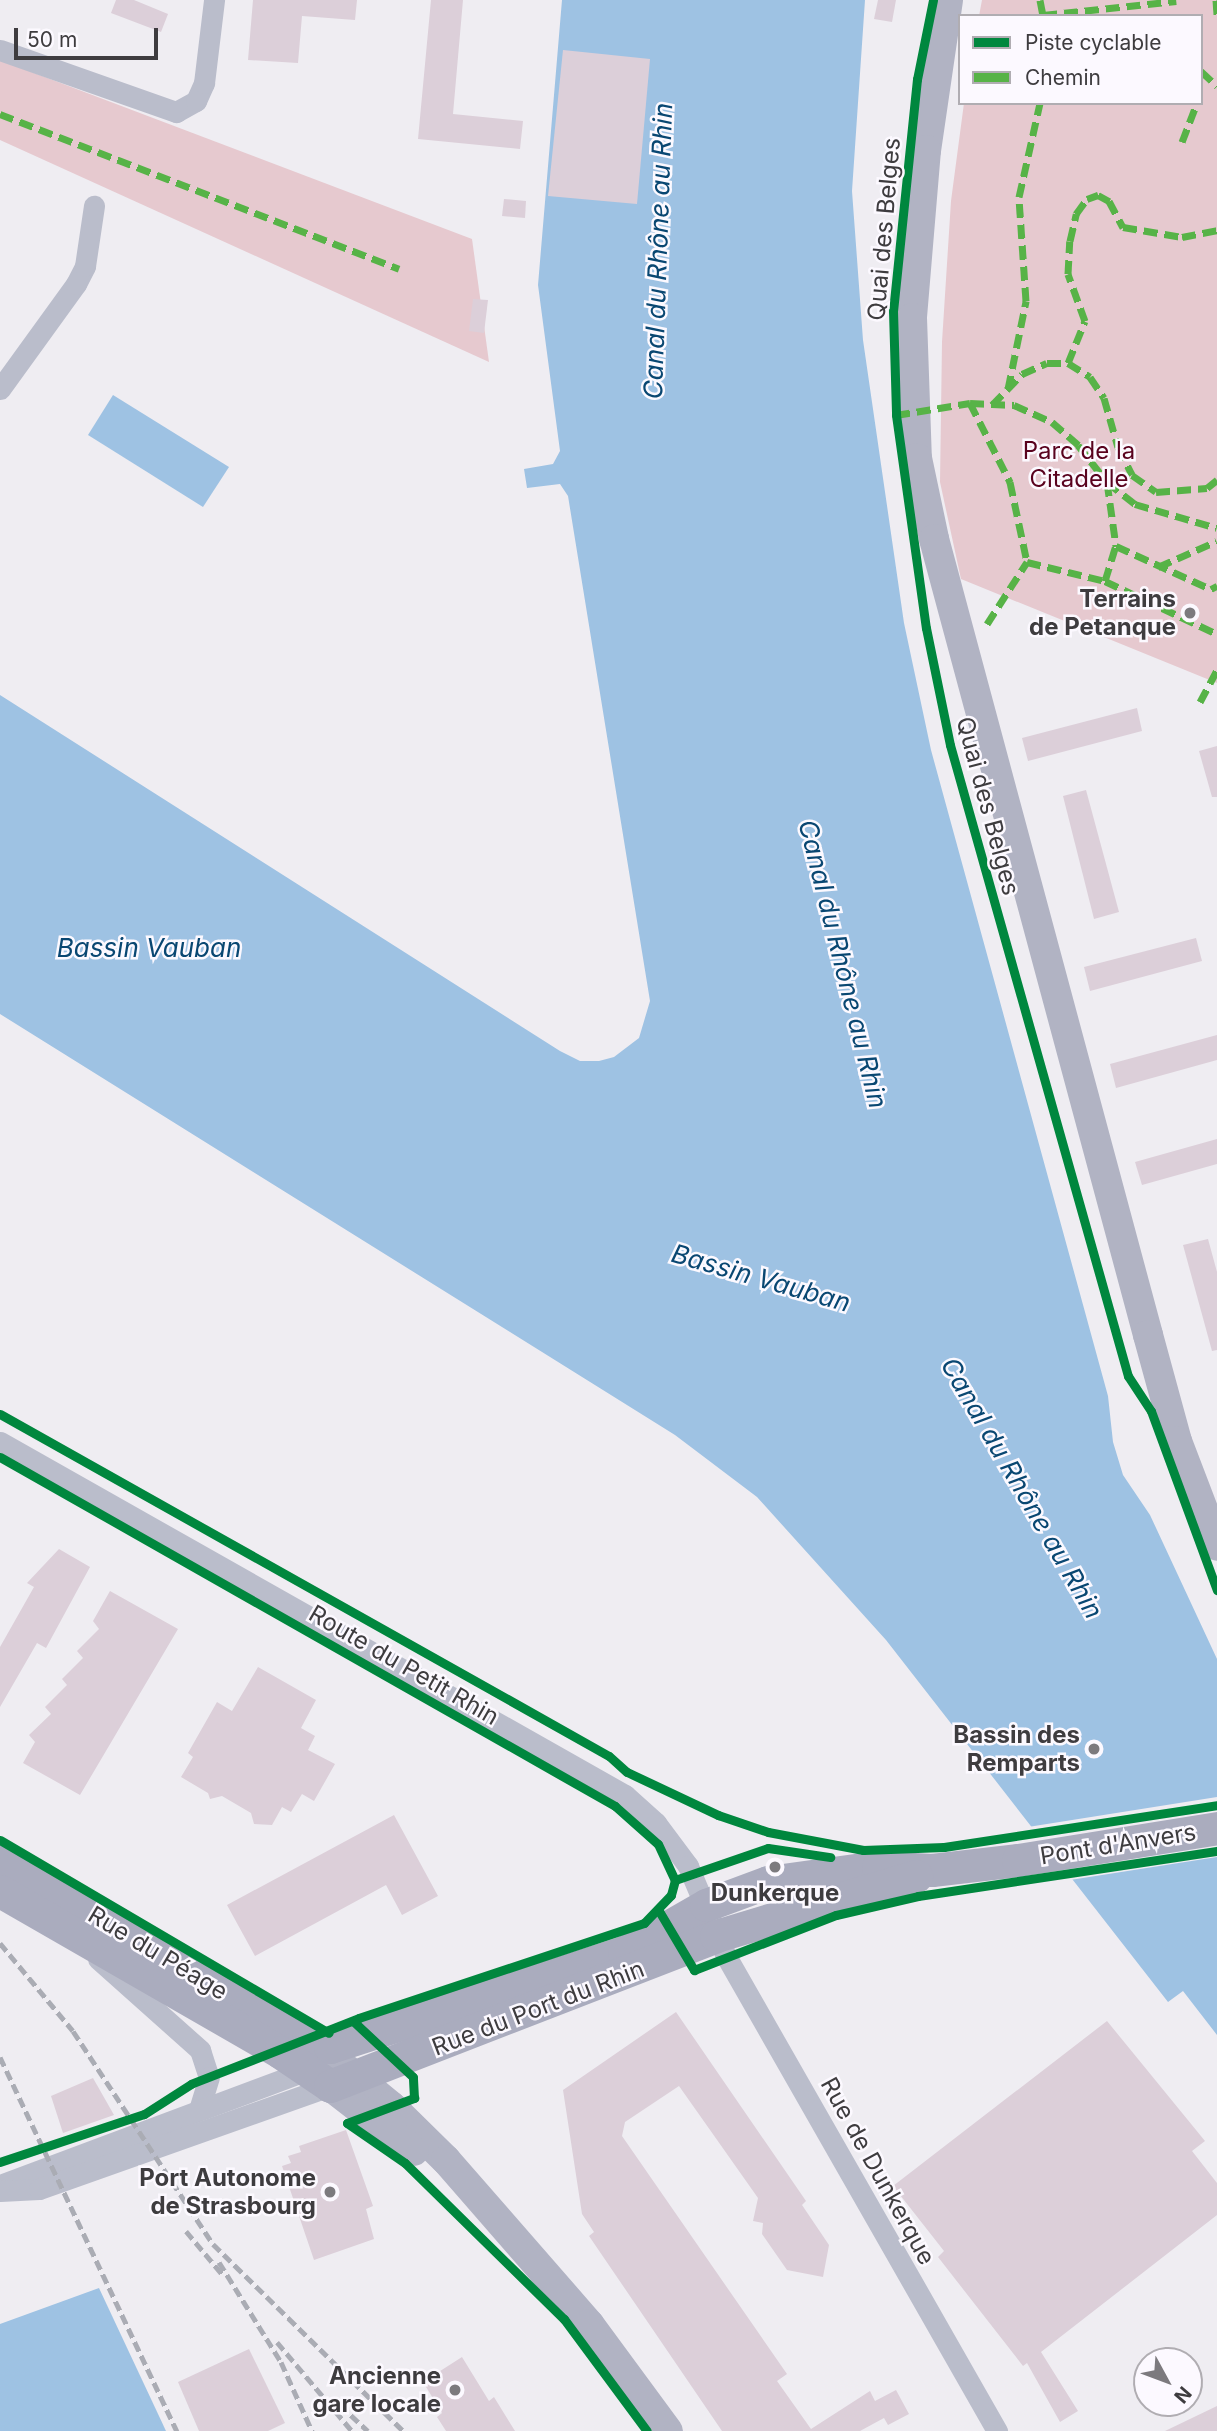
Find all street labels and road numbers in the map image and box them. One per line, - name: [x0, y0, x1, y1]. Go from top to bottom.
- street label: Quai des Belges: [862, 136, 906, 322]
- street label: Quai des Belges: [950, 714, 1026, 898]
- street label: Route du Petit Rhin: [304, 1599, 504, 1731]
- street label: Pont d'Anvers: [1038, 1817, 1198, 1871]
- street label: Rue du Péage: [83, 1900, 233, 2006]
- street label: Rue du Port du Rhin: [428, 1954, 648, 2062]
- street label: Rue de Dunkerque: [815, 2072, 941, 2270]

